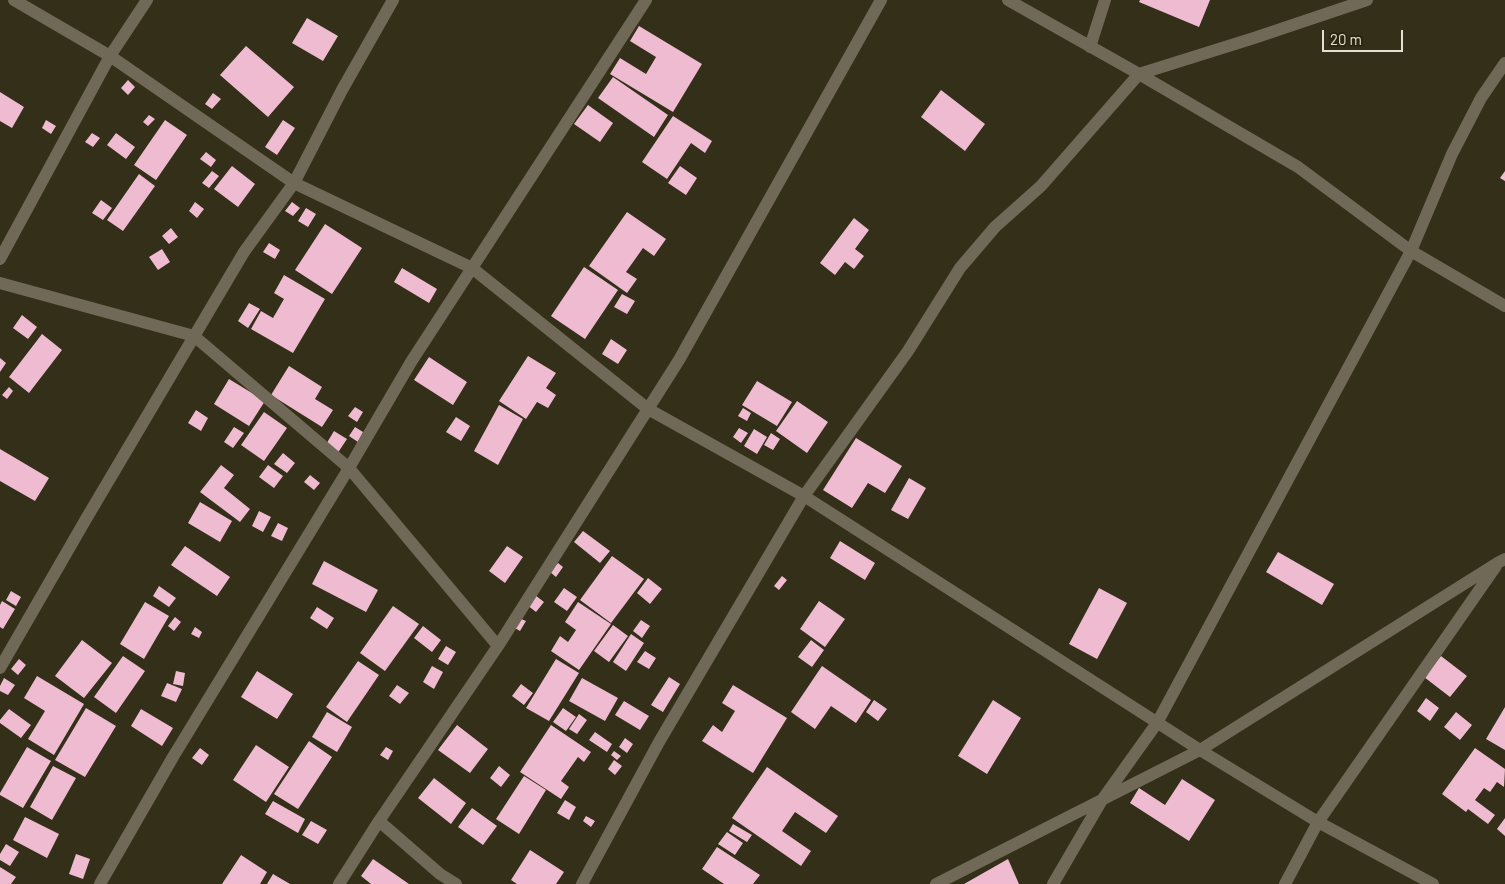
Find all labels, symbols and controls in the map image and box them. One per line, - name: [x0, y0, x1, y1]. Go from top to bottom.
- scale bar: [1325, 20, 1406, 52]
- text: 20 m: [1330, 30, 1362, 48]

